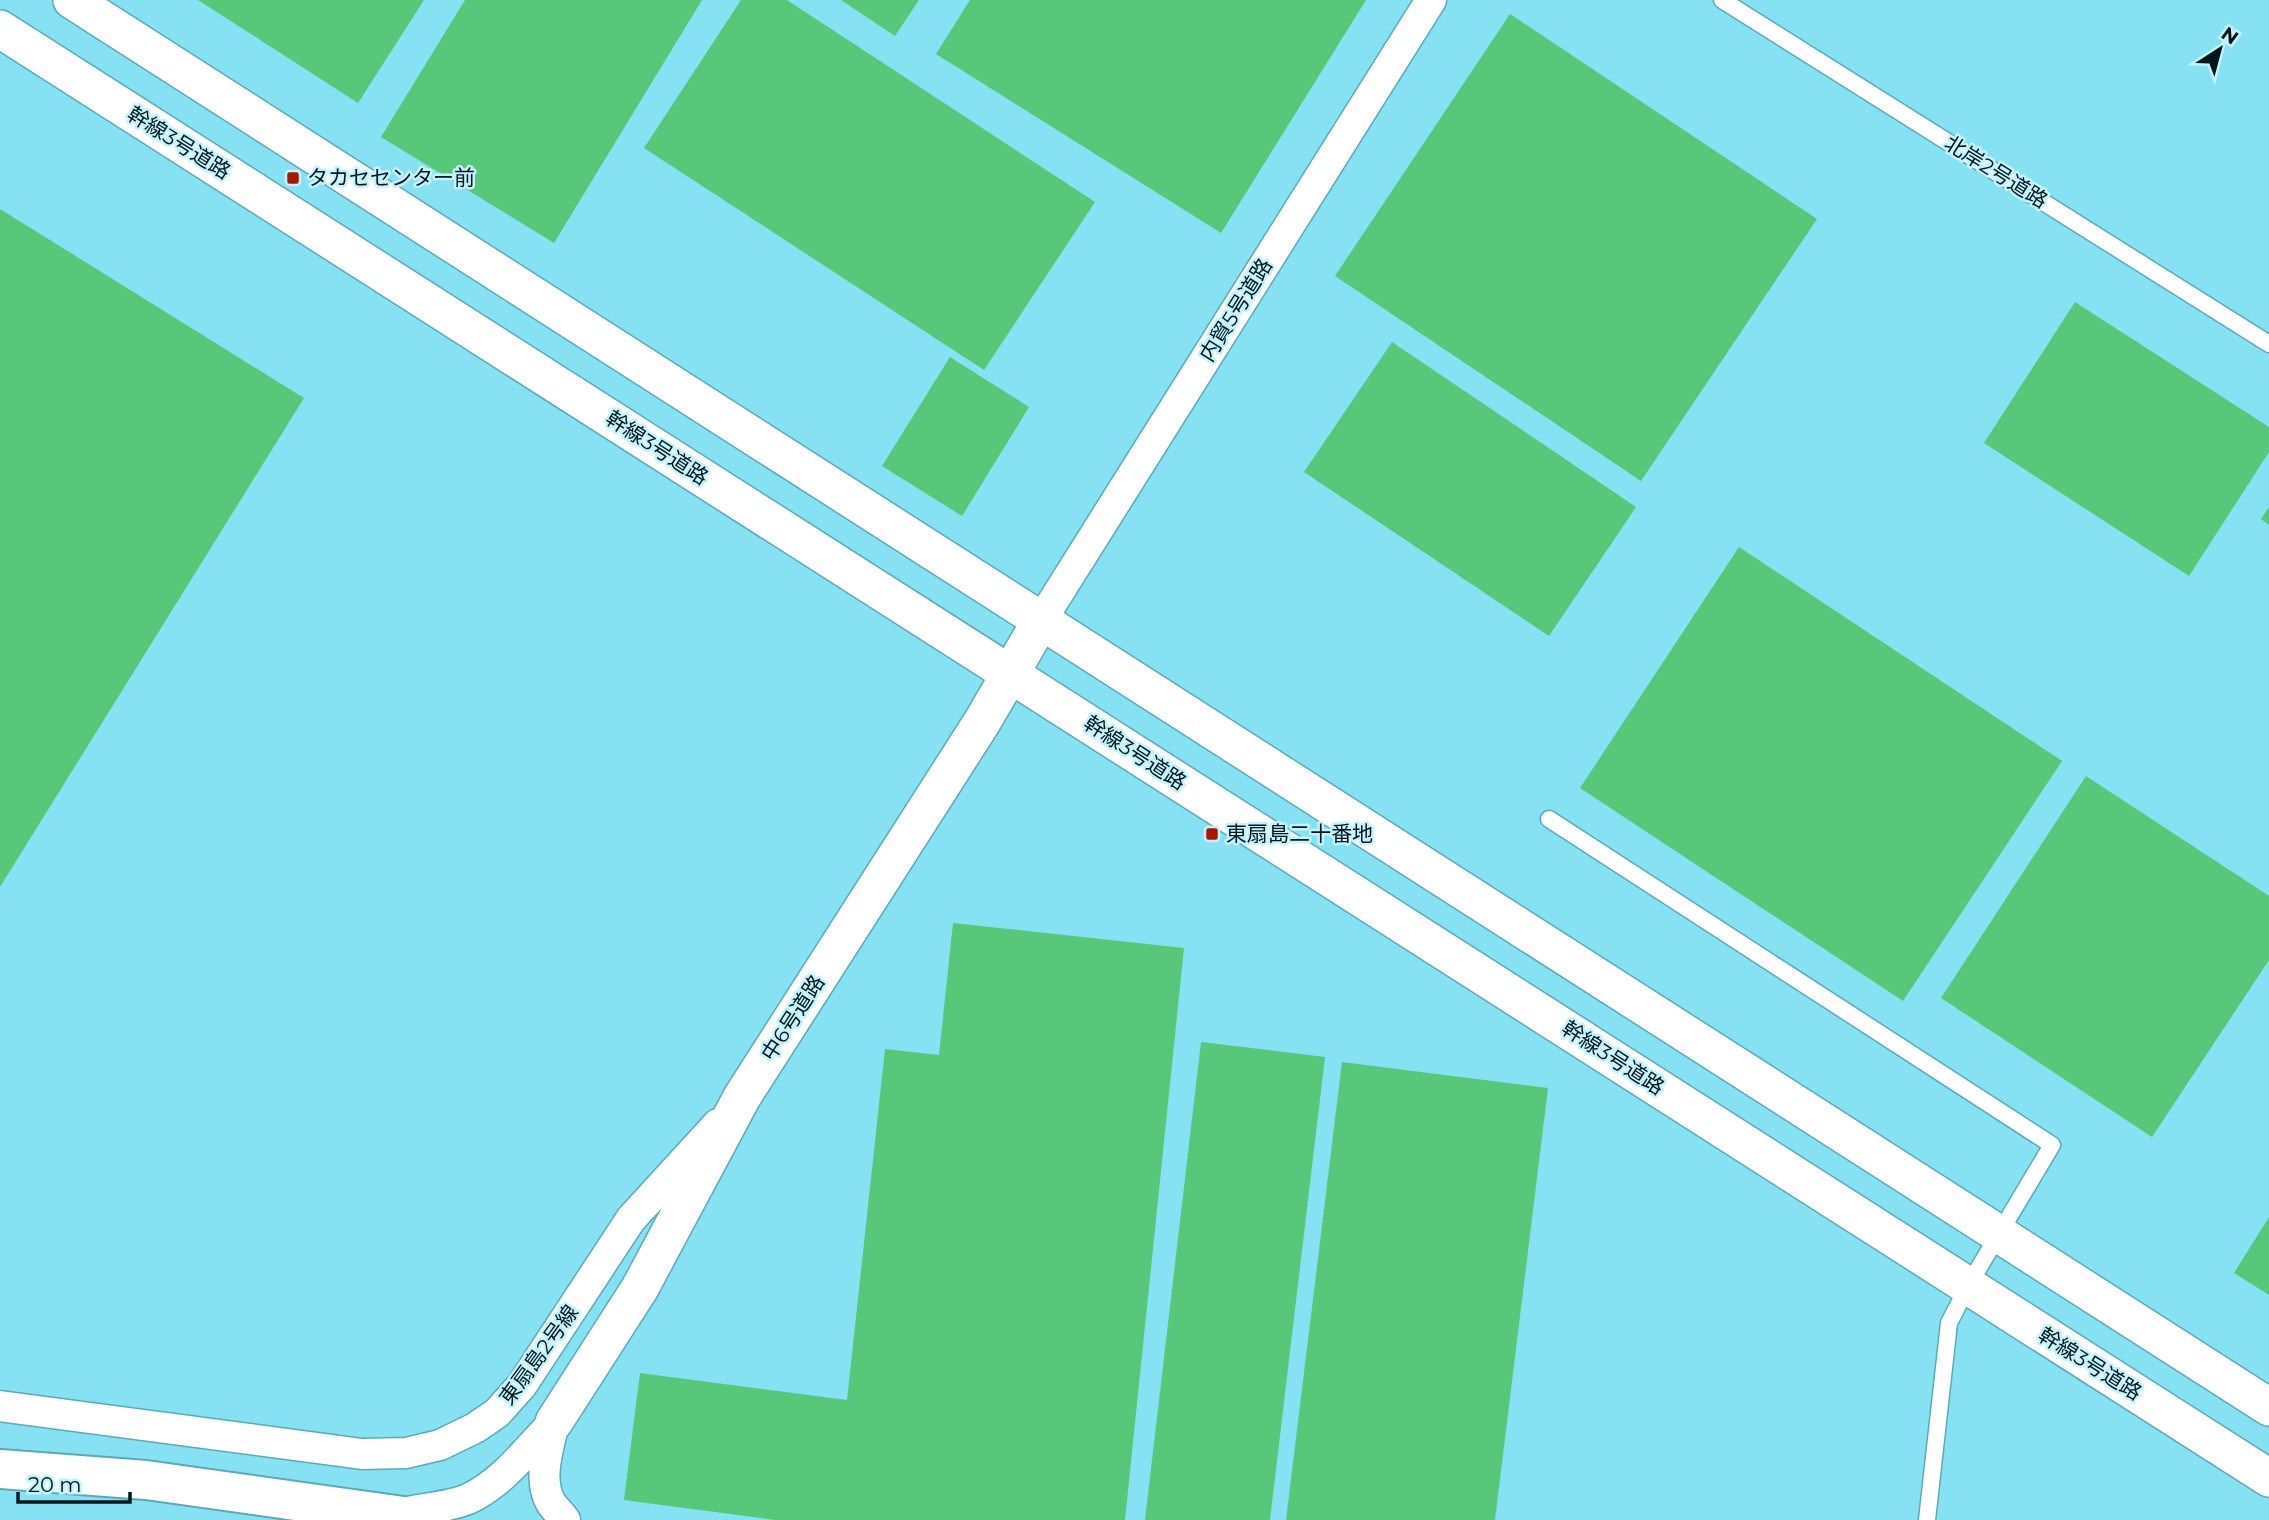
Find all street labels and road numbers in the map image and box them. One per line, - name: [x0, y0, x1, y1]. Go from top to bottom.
- street label: 幹線3号道路: [123, 101, 235, 184]
- street label: 北岸2号道路: [1940, 130, 2052, 213]
- street label: 内貿5号道路: [1194, 254, 1277, 366]
- street label: 幹線3号道路: [601, 405, 713, 490]
- street label: 幹線3号道路: [1079, 710, 1191, 795]
- street label: 中6号道路: [756, 970, 829, 1065]
- street label: 幹線3号道路: [1557, 1015, 1669, 1100]
- street label: 東扇島2号線: [494, 1300, 583, 1409]
- street label: 幹線3号道路: [2034, 1322, 2146, 1405]

